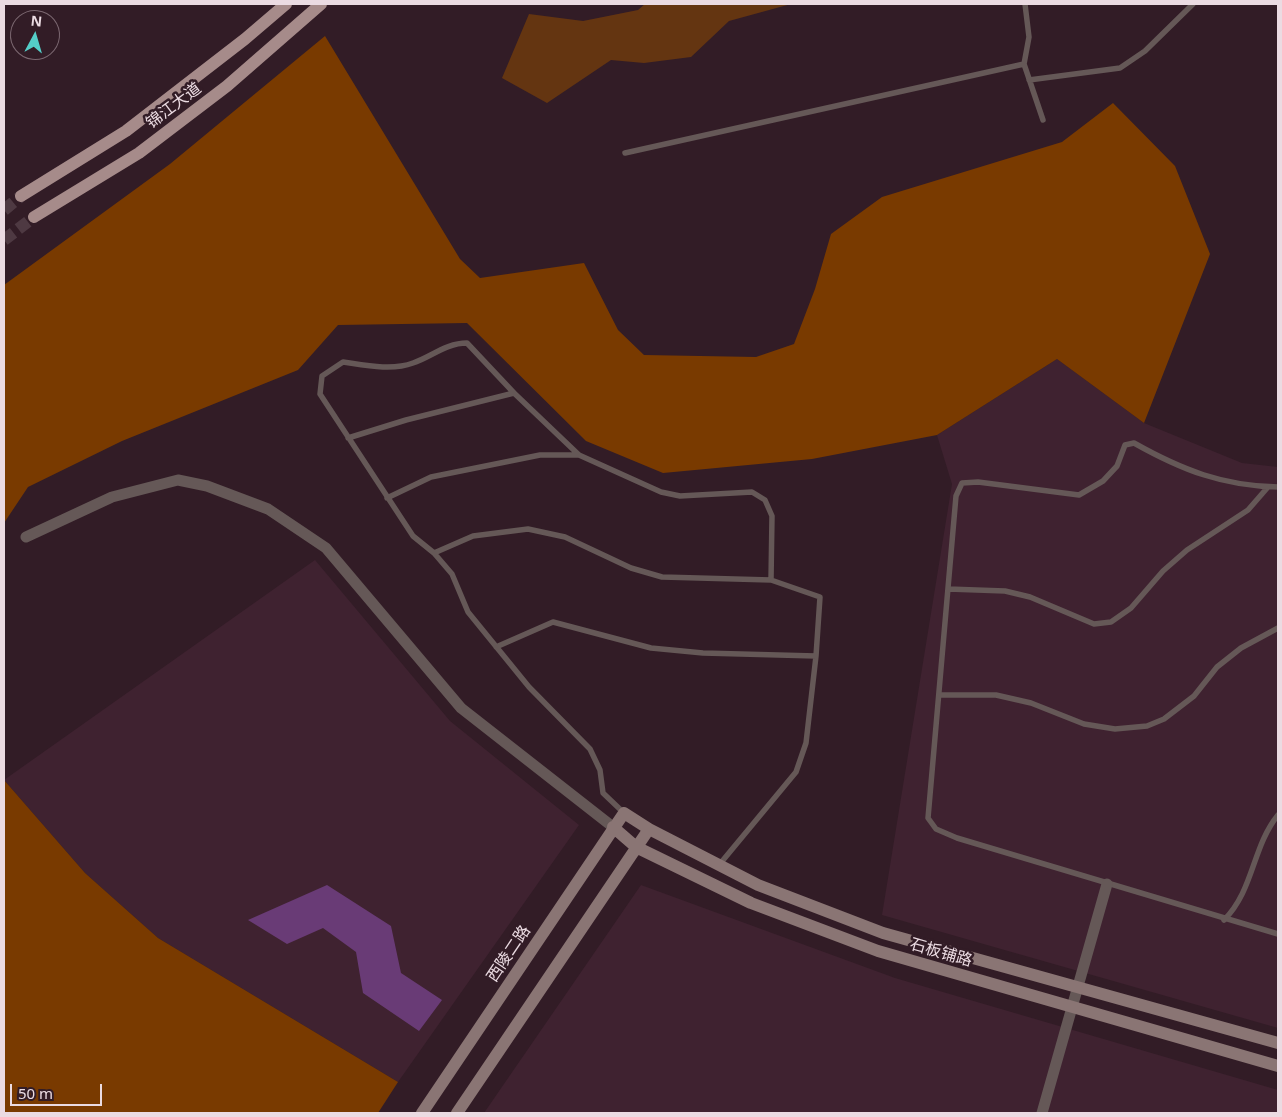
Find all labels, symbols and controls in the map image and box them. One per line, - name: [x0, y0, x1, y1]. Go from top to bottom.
- north arrow: [10, 10, 60, 60]
- text: N: [30, 11, 43, 31]
- street label: 锦江大道: [143, 79, 205, 133]
- street label: 西陵二路: [483, 922, 535, 986]
- street label: 石板铺路: [908, 935, 974, 971]
- scale bar: [12, 1074, 105, 1106]
- text: 50 m: [18, 1083, 53, 1103]

